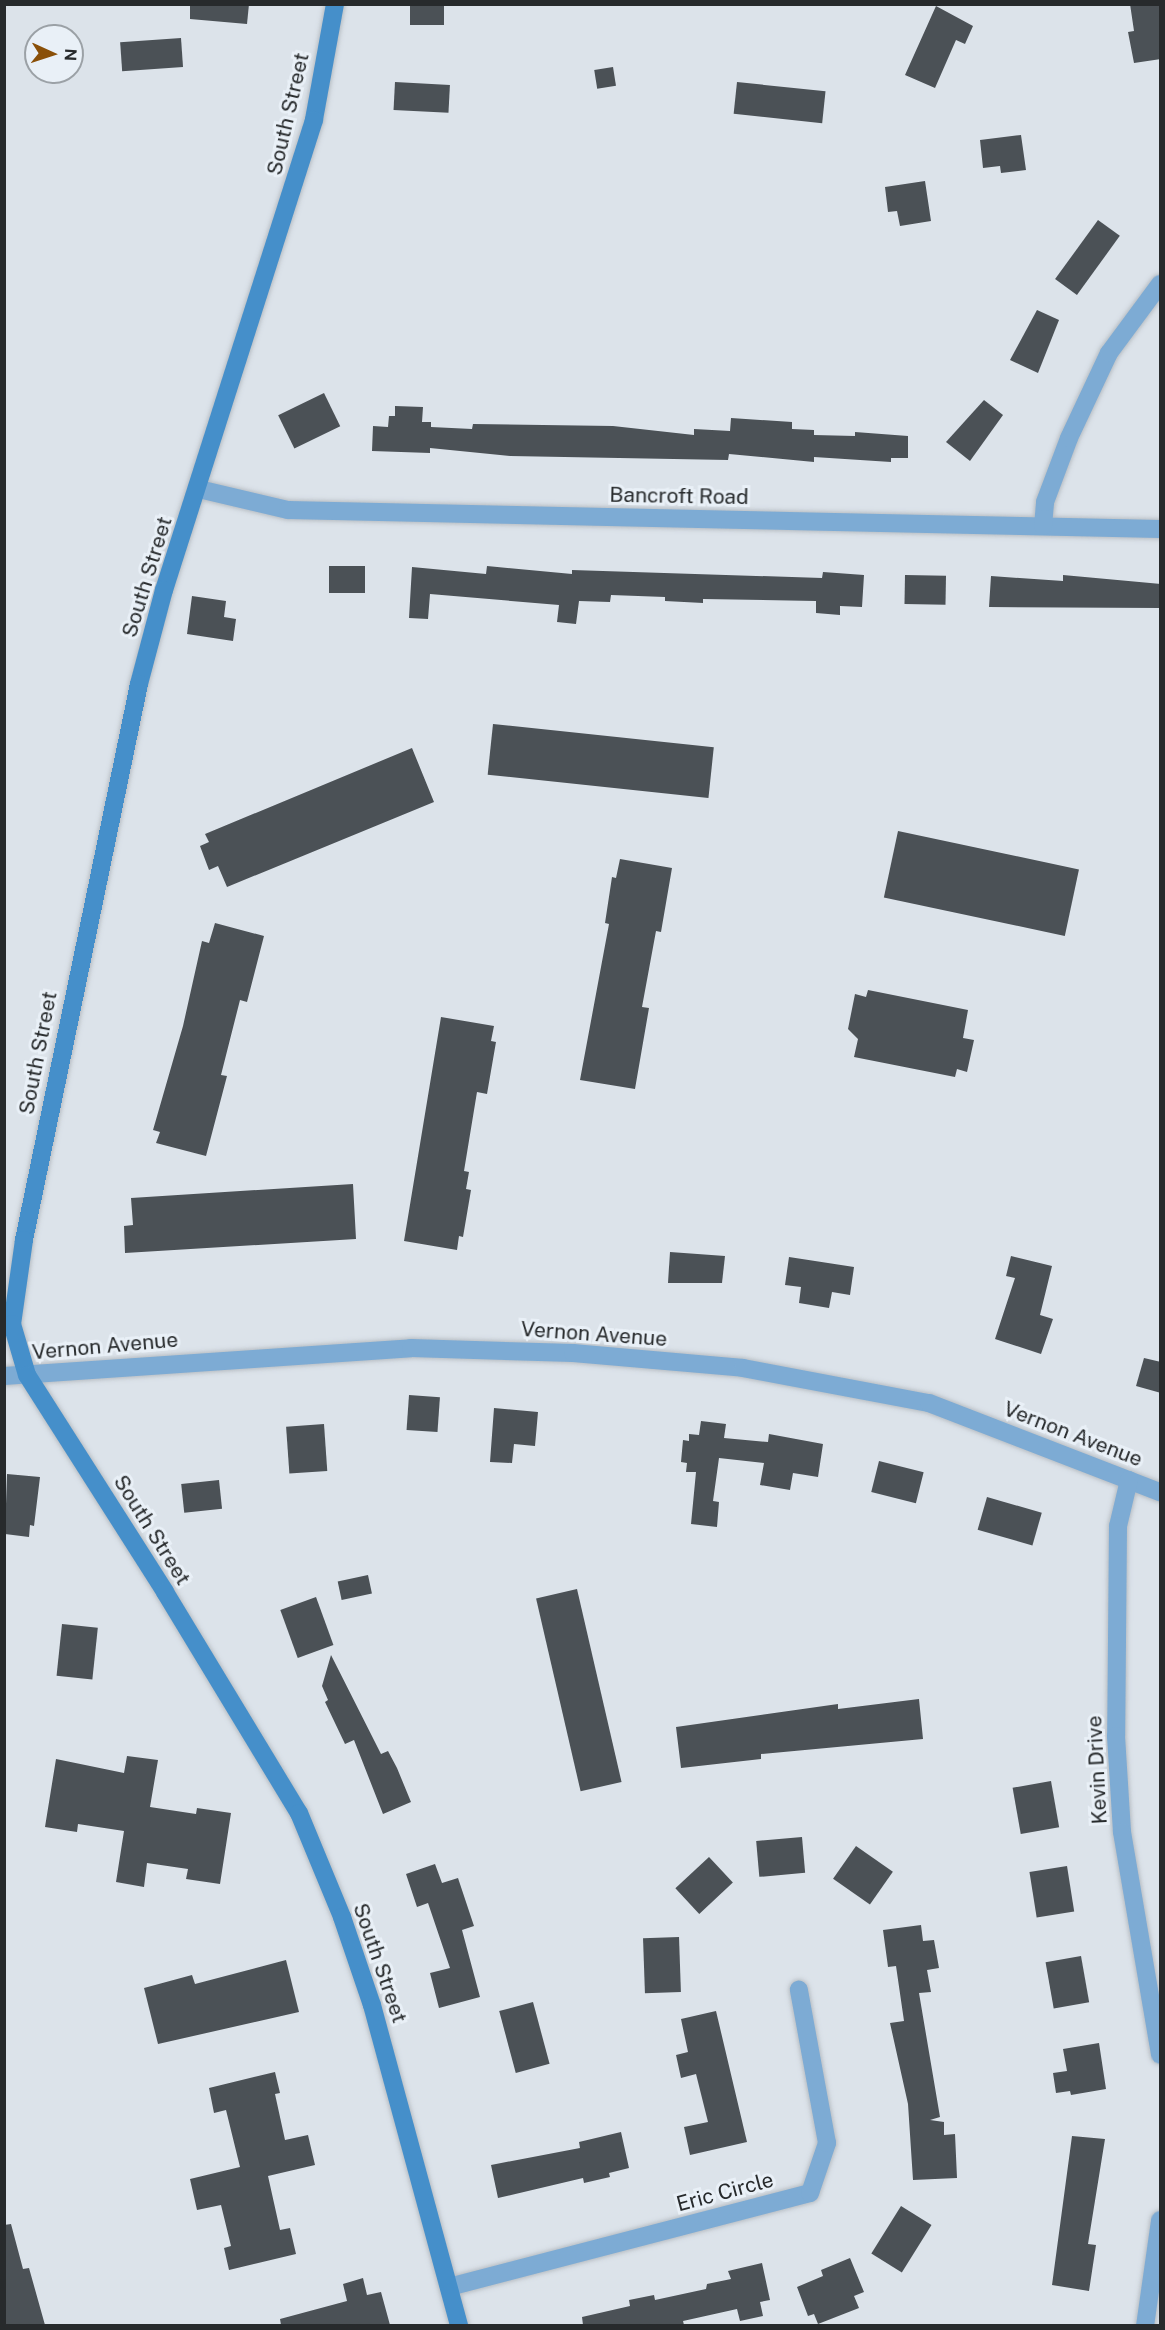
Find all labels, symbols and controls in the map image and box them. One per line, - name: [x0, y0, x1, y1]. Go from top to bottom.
- north arrow: [24, 24, 84, 84]
- text: N: [61, 48, 80, 62]
- street label: South Street: [262, 50, 314, 178]
- street label: Bancroft Road: [609, 482, 749, 510]
- street label: South Street: [117, 514, 177, 640]
- street label: South Street: [14, 989, 62, 1117]
- street label: Vernon Avenue: [520, 1316, 668, 1352]
- street label: Vernon Avenue: [31, 1327, 179, 1365]
- street label: Vernon Avenue: [1000, 1396, 1146, 1472]
- street label: South Street: [108, 1470, 196, 1590]
- street label: Kevin Drive: [1082, 1715, 1112, 1825]
- street label: South Street: [348, 1900, 412, 2026]
- street label: Eric Circle: [674, 2167, 776, 2217]

